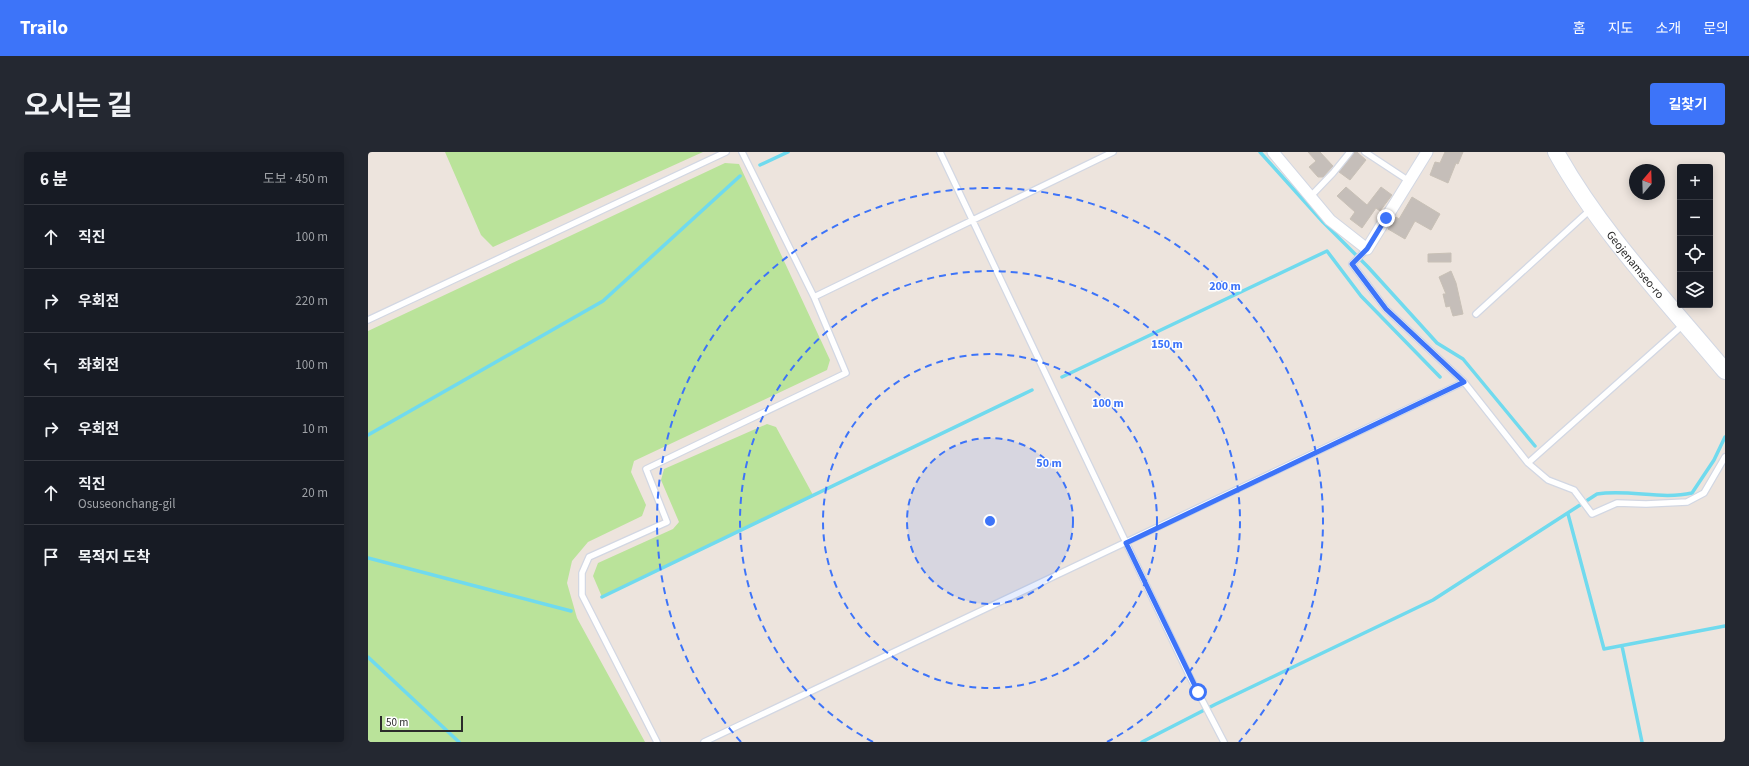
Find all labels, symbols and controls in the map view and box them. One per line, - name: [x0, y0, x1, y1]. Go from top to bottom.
- text: Trailo: [20, 15, 68, 42]
- text: 홈: [1573, 19, 1586, 39]
- text: 지도: [1608, 19, 1633, 39]
- text: 소개: [1655, 19, 1681, 39]
- text: 문의: [1703, 19, 1729, 39]
- button: 길찾기: [1650, 83, 1725, 125]
- text: 오시는 길: [24, 86, 133, 126]
- north arrow: [1629, 164, 1665, 200]
- map controls: [1677, 164, 1713, 308]
- button: +: [1677, 164, 1713, 200]
- text: 6 분: [40, 168, 68, 192]
- text: 도보 · 450 m: [263, 170, 328, 188]
- button: −: [1677, 200, 1713, 236]
- route end: [1377, 209, 1395, 227]
- icon: ahead: [40, 226, 62, 248]
- text: 직진: [78, 227, 106, 248]
- street label: Geojenamseo-ro: [1602, 227, 1668, 302]
- text: 100 m: [295, 228, 328, 246]
- button: locate: [1677, 236, 1713, 272]
- button: layers: [1677, 272, 1713, 308]
- text: 200 m: [1209, 278, 1241, 295]
- icon: right: [40, 290, 62, 312]
- text: 우회전: [78, 291, 119, 312]
- text: 220 m: [295, 292, 328, 310]
- text: 150 m: [1151, 336, 1183, 353]
- icon: left: [40, 354, 62, 376]
- text: 좌회전: [78, 355, 119, 376]
- text: 100 m: [295, 356, 328, 374]
- text: 100 m: [1092, 395, 1124, 412]
- icon: right: [40, 418, 62, 440]
- text: 우회전: [78, 419, 119, 440]
- text: 10 m: [302, 420, 328, 438]
- text: 50 m: [1036, 455, 1062, 472]
- text: 직진: [78, 474, 106, 495]
- icon: ahead: [40, 482, 62, 504]
- text: 20 m: [302, 484, 328, 502]
- text: Osuseonchang-gil: [78, 495, 176, 513]
- centre of rings: [983, 514, 997, 528]
- icon: arrive: [40, 546, 62, 568]
- text: 목적지 도착: [78, 547, 150, 568]
- route start: [1189, 683, 1207, 701]
- scale bar: [380, 714, 463, 733]
- text: 50 m: [386, 715, 408, 730]

